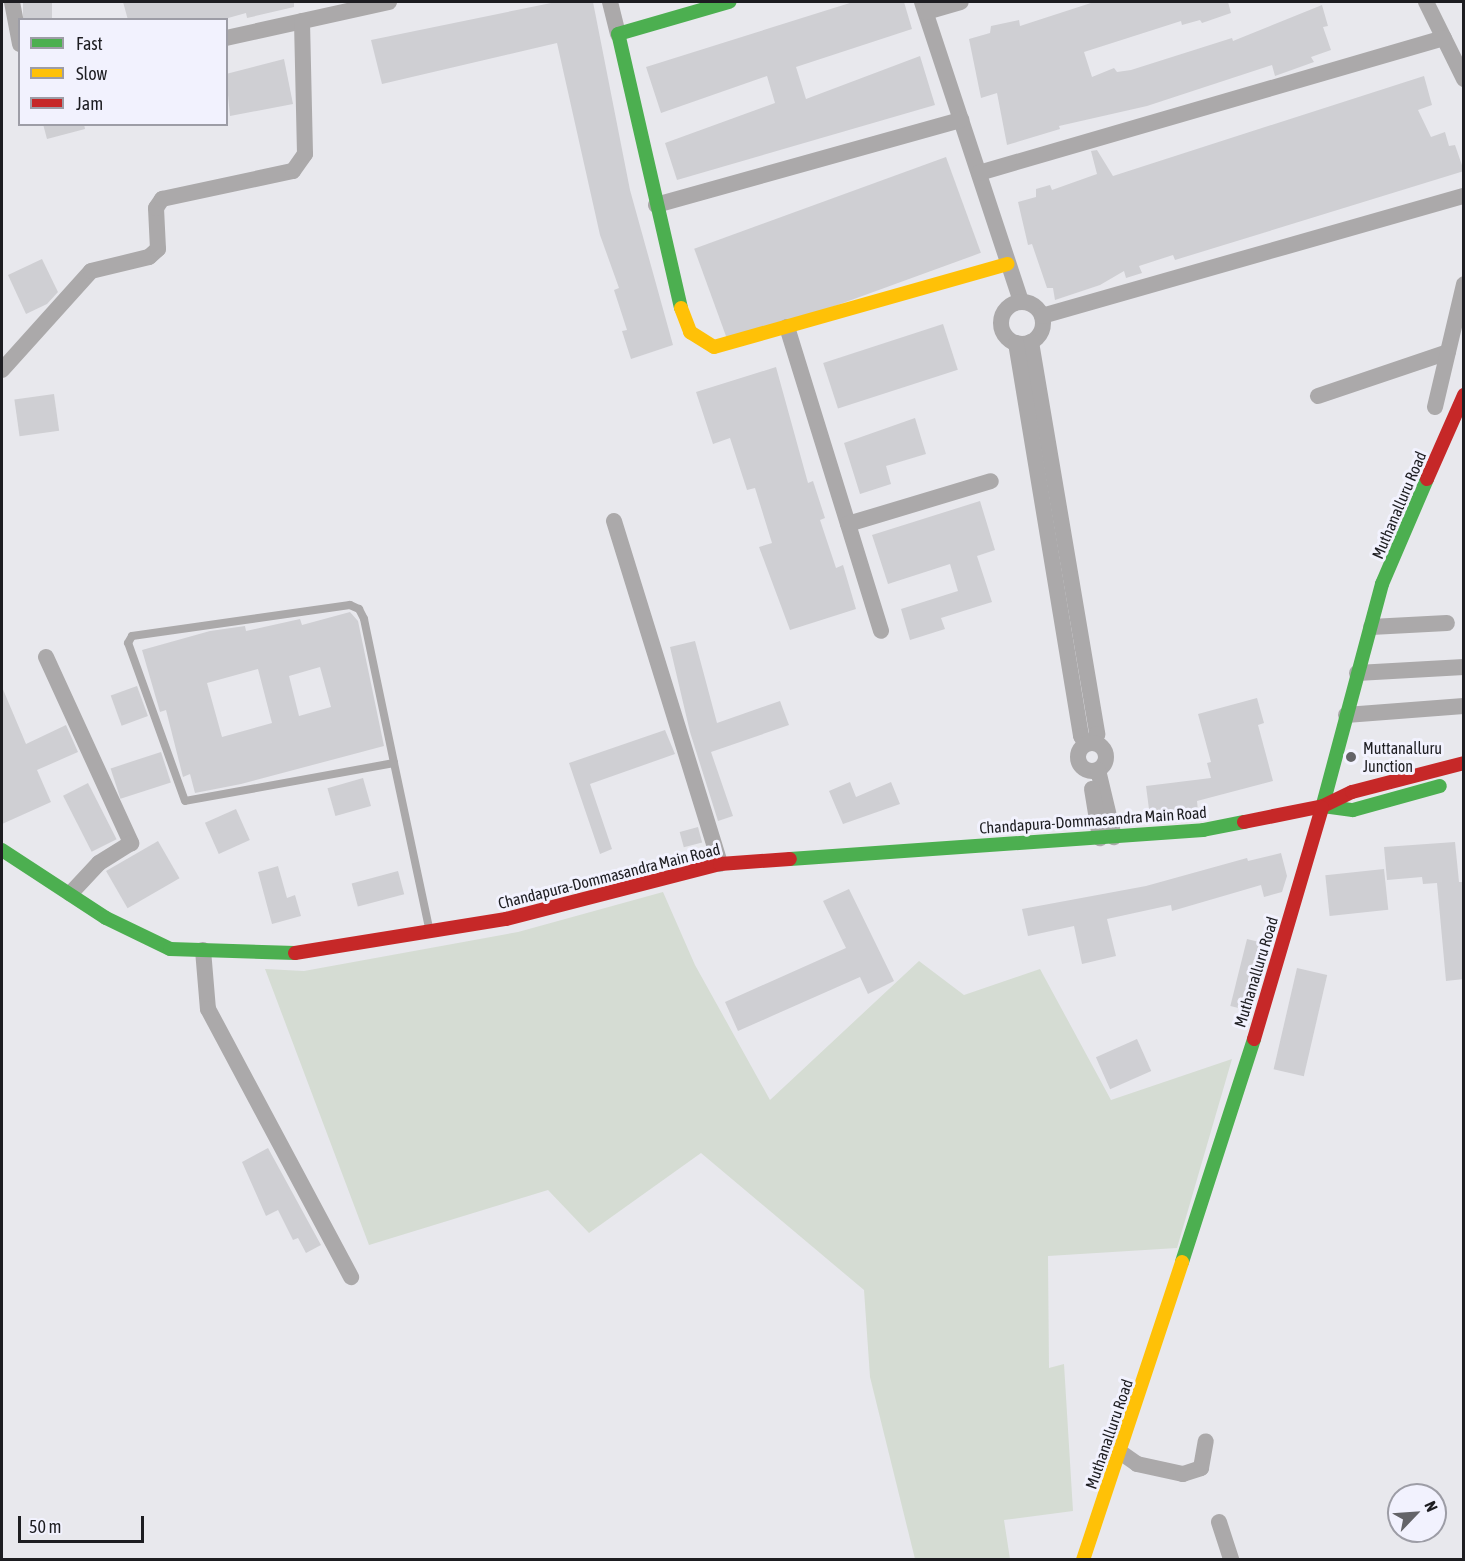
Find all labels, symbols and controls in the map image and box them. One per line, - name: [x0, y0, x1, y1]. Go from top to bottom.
- legend: [18, 18, 228, 126]
- text: Fast: [76, 33, 103, 54]
- text: Slow: [76, 63, 107, 84]
- text: Jam: [76, 93, 103, 114]
- street label: Muthanalluru Road: [1368, 448, 1430, 562]
- place label: Muttanalluru Junction: [1363, 738, 1442, 776]
- marker: Muttanalluru Junction: [1344, 750, 1358, 764]
- street label: Chandapura-Dommasandra Main Road: [979, 802, 1207, 838]
- street label: Chandapura-Dommasandra Main Road: [496, 839, 722, 913]
- street label: Muthanalluru Road: [1230, 914, 1282, 1030]
- street label: Muthanalluru Road: [1081, 1377, 1137, 1491]
- north arrow: [1387, 1483, 1447, 1543]
- text: N: [1421, 1498, 1442, 1514]
- scale bar: [21, 1504, 147, 1542]
- text: 50 m: [29, 1516, 61, 1537]

